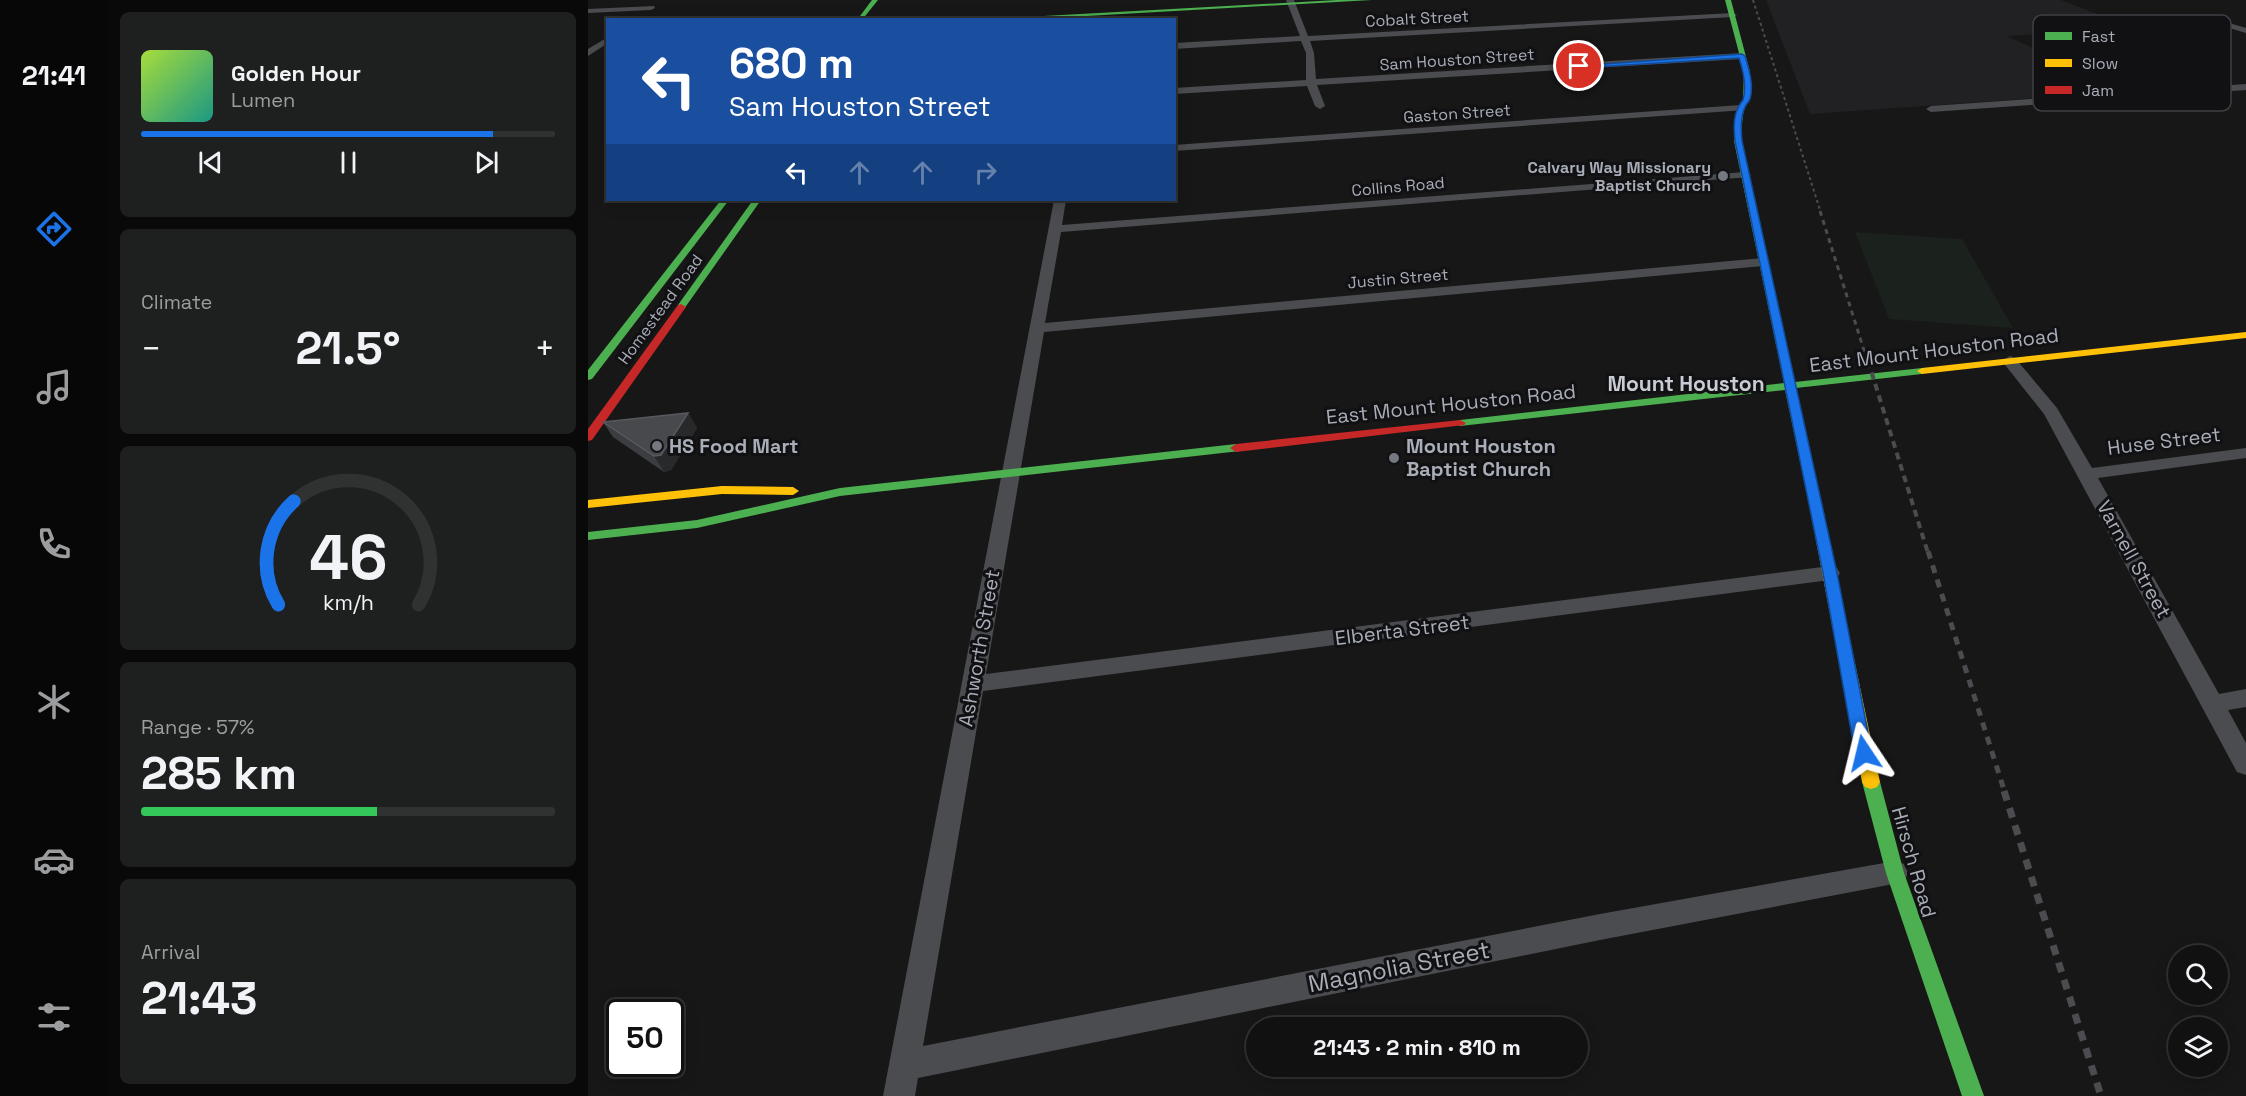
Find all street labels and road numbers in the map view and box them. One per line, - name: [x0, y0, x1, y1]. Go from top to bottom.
- street label: Cobalt Street: [1365, 5, 1469, 32]
- street label: Sam Houston Street: [1379, 44, 1535, 75]
- street label: Gaston Street: [1403, 99, 1511, 128]
- street label: Collins Road: [1351, 172, 1446, 201]
- street label: Homestead Road: [613, 250, 707, 368]
- street label: Justin Street: [1347, 264, 1449, 293]
- street label: East Mount Houston Road: [1808, 322, 2060, 378]
- street label: East Mount Houston Road: [1325, 378, 1577, 430]
- street label: Huse Street: [2106, 421, 2222, 461]
- street label: Varnell Street: [2091, 495, 2177, 623]
- street label: Ashworth Street: [952, 568, 1006, 728]
- street label: Elberta Street: [1333, 609, 1471, 651]
- street label: Hirsch Road: [1886, 803, 1942, 921]
- street label: Magnolia Street: [1306, 934, 1492, 999]

